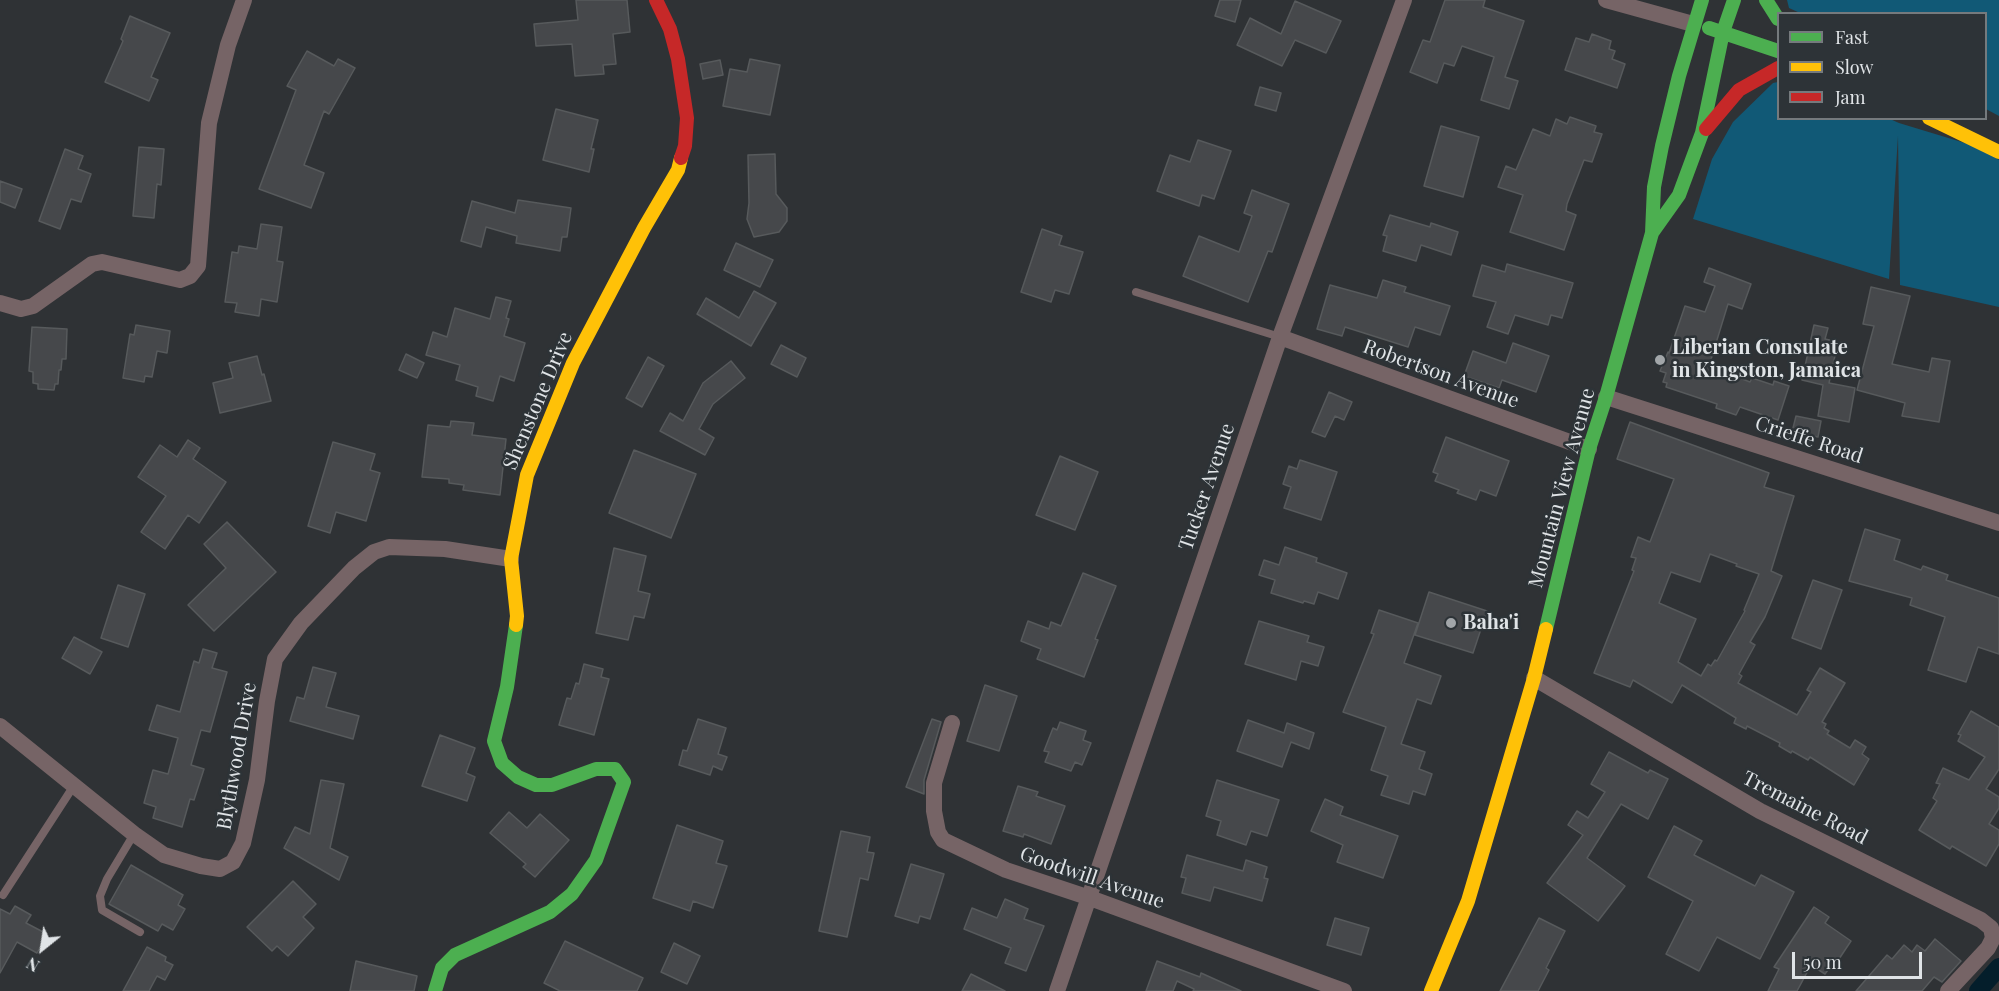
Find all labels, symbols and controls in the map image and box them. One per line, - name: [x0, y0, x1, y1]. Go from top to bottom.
- legend: [1777, 12, 1987, 120]
- text: Fast: [1835, 25, 1868, 49]
- text: Slow: [1835, 55, 1873, 79]
- text: Jam: [1835, 85, 1865, 109]
- street label: Shenstone Drive: [498, 328, 578, 474]
- street label: Robertson Avenue: [1360, 335, 1522, 413]
- place label: Liberian Consulate in Kingston, Jamaica: [1672, 336, 1861, 383]
- marker: Liberian Consulate in Kingston, Jamaica: [1653, 353, 1667, 367]
- street label: Mountain View Avenue: [1524, 386, 1600, 590]
- street label: Crieffe Road: [1752, 411, 1866, 469]
- street label: Tucker Avenue: [1174, 420, 1240, 554]
- place label: Baha'i: [1463, 611, 1519, 635]
- marker: Baha'i: [1444, 616, 1458, 630]
- street label: Blythwood Drive: [212, 680, 262, 832]
- street label: Tremaine Road: [1738, 766, 1872, 850]
- street label: Goodwill Avenue: [1017, 842, 1167, 914]
- north arrow: [12, 919, 72, 979]
- scale bar: [1795, 940, 1926, 978]
- text: 50 m: [1803, 950, 1842, 974]
- text: N: [22, 953, 43, 977]

